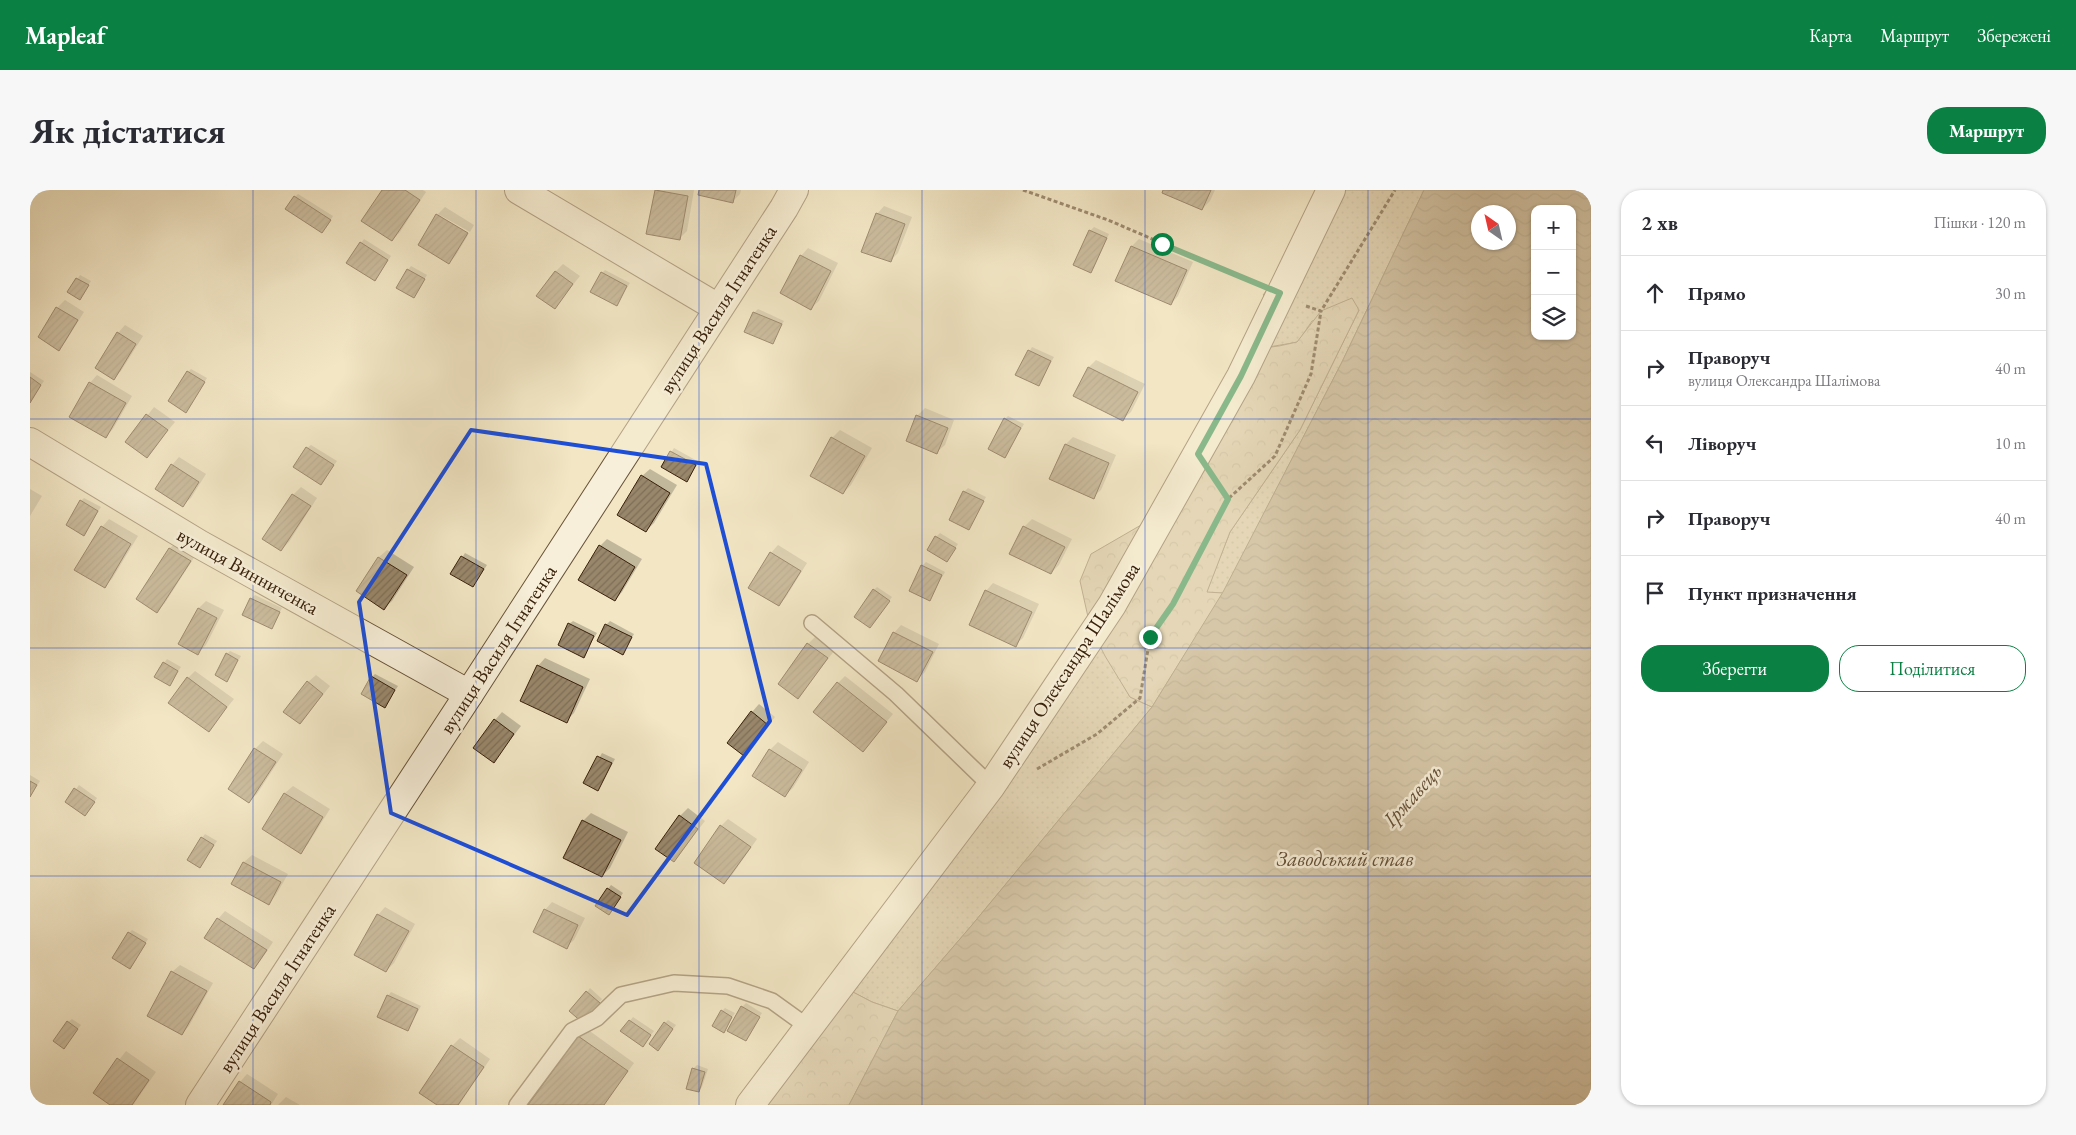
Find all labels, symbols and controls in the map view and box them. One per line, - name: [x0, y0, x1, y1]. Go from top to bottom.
- text: Mapleaf: [25, 20, 106, 51]
- text: Карта: [1809, 24, 1852, 47]
- text: Маршрут: [1880, 24, 1949, 47]
- text: Збережені: [1977, 24, 2051, 47]
- button: Маршрут: [1927, 107, 2046, 154]
- text: Як дістатися: [30, 108, 225, 153]
- north arrow: [1471, 205, 1516, 250]
- map controls: [1531, 205, 1576, 340]
- button: +: [1531, 205, 1576, 250]
- text: 2 хв: [1641, 209, 1678, 236]
- text: Пішки · 120 m: [1933, 212, 2026, 233]
- street label: вулиця Василя Ігнатенка: [654, 220, 782, 398]
- route start: [1151, 233, 1174, 256]
- button: −: [1531, 250, 1576, 295]
- icon: ahead: [1641, 279, 1669, 307]
- text: Прямо: [1688, 281, 1746, 306]
- text: 30 m: [1995, 283, 2026, 304]
- button: layers: [1531, 295, 1576, 340]
- text: Праворуч: [1688, 345, 1770, 370]
- icon: right: [1641, 354, 1669, 382]
- text: 40 m: [1995, 358, 2026, 379]
- text: вулиця Олександра Шалімова: [1688, 370, 1880, 391]
- icon: left: [1641, 429, 1669, 457]
- text: Ліворуч: [1688, 431, 1756, 456]
- text: 10 m: [1995, 433, 2026, 454]
- icon: right: [1641, 504, 1669, 532]
- text: Праворуч: [1688, 506, 1770, 531]
- text: 40 m: [1995, 508, 2026, 529]
- street label: вулиця Винниченка: [173, 521, 323, 621]
- street label: вулиця Олександра Шалімова: [993, 557, 1145, 773]
- street label: вулиця Василя Ігнатенка: [434, 560, 562, 738]
- icon: arrive: [1641, 579, 1669, 607]
- text: Пункт призначення: [1688, 581, 1857, 606]
- route end: [1139, 626, 1162, 649]
- button: Зберегти: [1641, 645, 1829, 692]
- button: Поділитися: [1839, 645, 2026, 692]
- water label: Іржавець: [1376, 758, 1447, 833]
- water label: Заводський став: [1276, 845, 1414, 872]
- street label: вулиця Василя Ігнатенка: [213, 899, 341, 1077]

